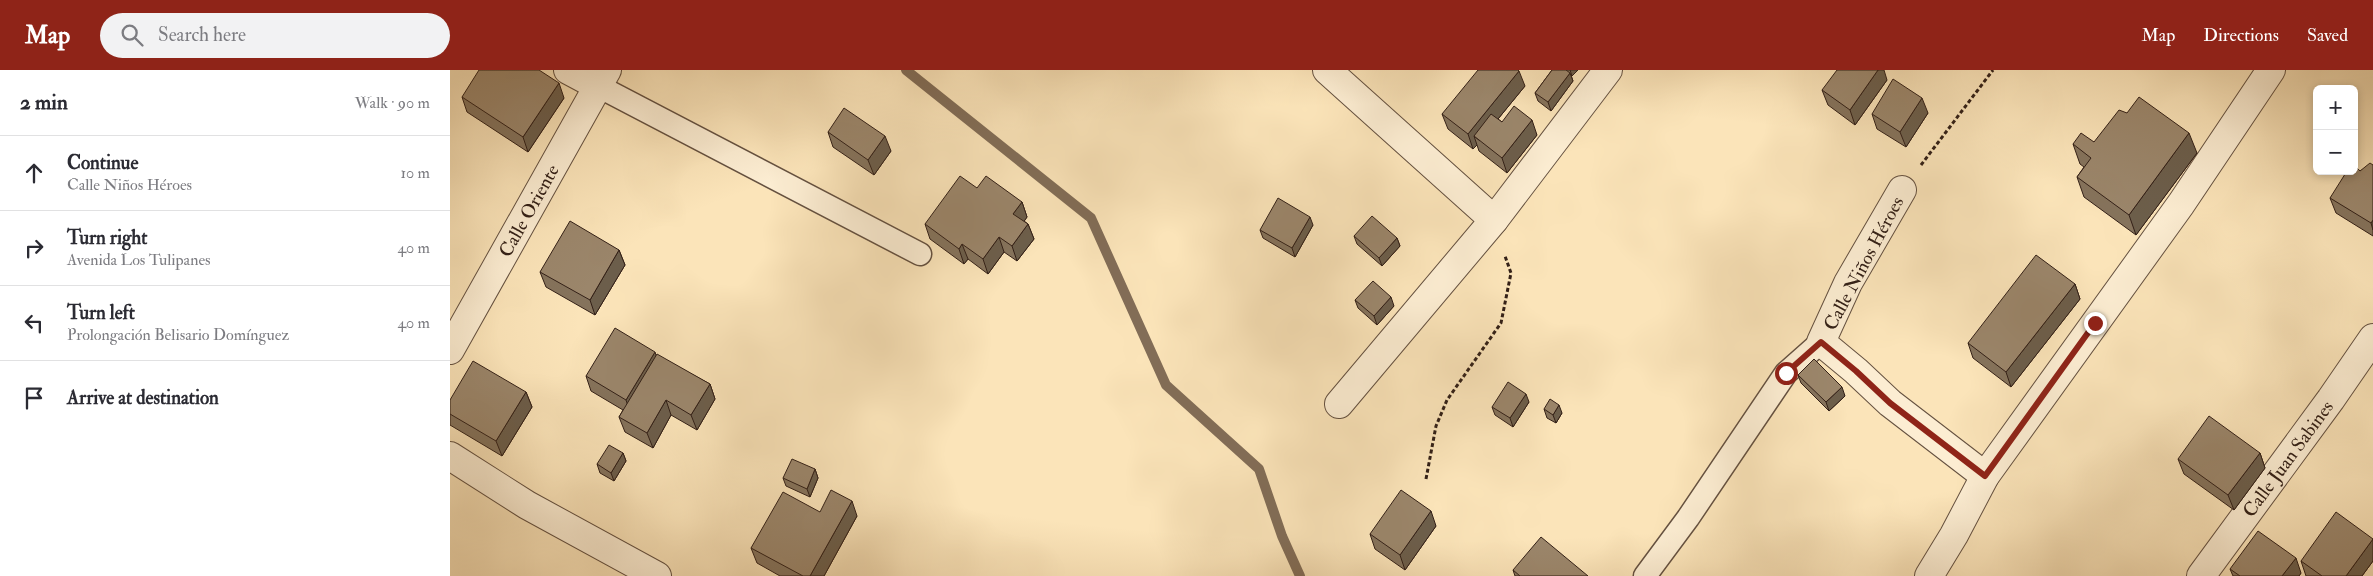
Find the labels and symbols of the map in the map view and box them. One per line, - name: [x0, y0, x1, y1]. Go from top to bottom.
- street label: Calle Oriente: [494, 160, 565, 262]
- street label: Calle Niños Héroes: [1818, 192, 1909, 335]
- route end: [2084, 312, 2107, 335]
- route start: [1775, 362, 1798, 385]
- street label: Calle Juan Sabines: [2237, 396, 2339, 522]

